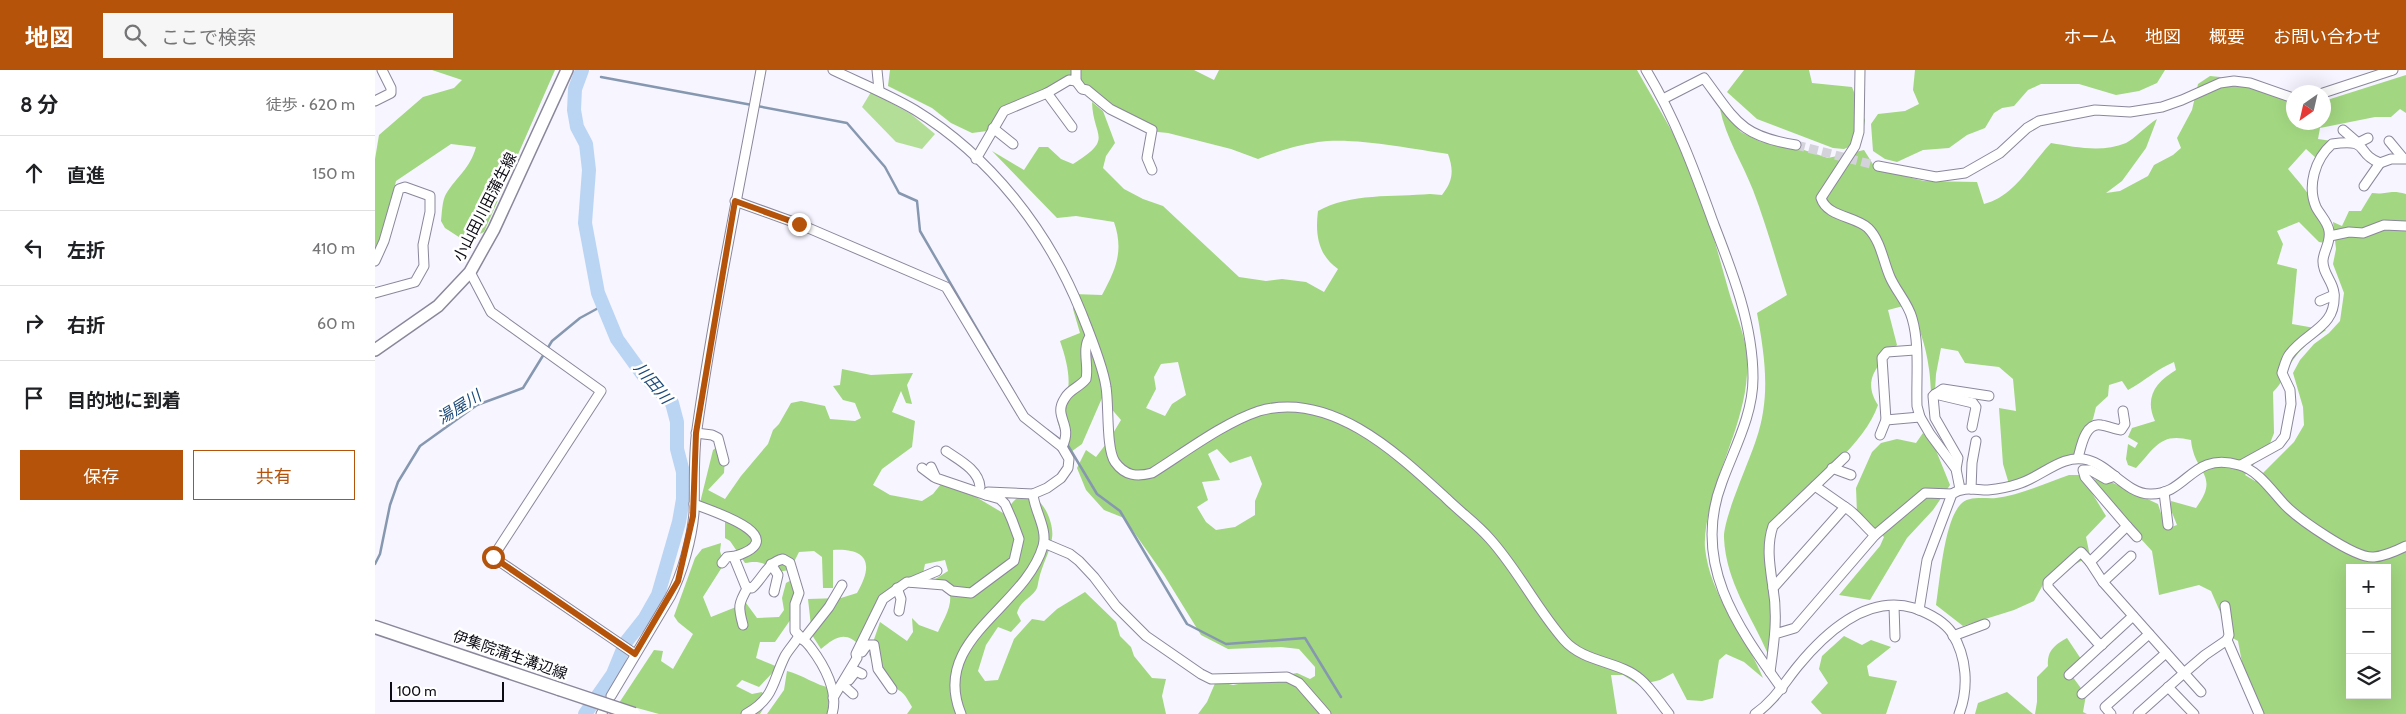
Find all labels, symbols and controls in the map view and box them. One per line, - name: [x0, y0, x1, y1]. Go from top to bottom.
- search box: [103, 13, 453, 58]
- icon: search: [121, 21, 149, 49]
- text: 地図: [25, 23, 73, 52]
- text: ここで検索: [161, 26, 256, 49]
- text: ホーム: [2064, 26, 2117, 48]
- text: 地図: [2145, 26, 2181, 48]
- text: 概要: [2209, 26, 2245, 48]
- text: お問い合わせ: [2273, 26, 2381, 48]
- north arrow: [2286, 85, 2331, 130]
- text: 8 分: [20, 92, 58, 117]
- text: 徒歩 · 620 m: [266, 95, 355, 114]
- street label: 小山田川田蒲生線: [450, 149, 520, 265]
- icon: ahead: [20, 159, 48, 187]
- text: 直進: [67, 164, 105, 187]
- text: 150 m: [312, 164, 355, 183]
- route end: [788, 213, 811, 236]
- icon: left: [20, 234, 48, 262]
- text: 左折: [67, 239, 105, 262]
- text: 410 m: [312, 239, 355, 258]
- icon: right: [20, 309, 48, 337]
- text: 右折: [67, 314, 105, 337]
- text: 60 m: [317, 314, 355, 333]
- water label: 川田川: [630, 359, 677, 409]
- icon: arrive: [20, 384, 48, 412]
- water label: 湯屋川: [434, 385, 486, 428]
- text: 目的地に到着: [67, 389, 181, 412]
- button: 保存: [20, 450, 183, 500]
- button: 共有: [193, 450, 355, 500]
- route start: [482, 546, 505, 569]
- map controls: [2346, 564, 2391, 699]
- button: +: [2346, 564, 2391, 609]
- button: −: [2346, 609, 2391, 654]
- street label: 伊集院蒲生溝辺線: [450, 627, 570, 683]
- button: layers: [2346, 654, 2391, 699]
- scale bar: [390, 679, 504, 702]
- text: 100 m: [397, 682, 437, 700]

